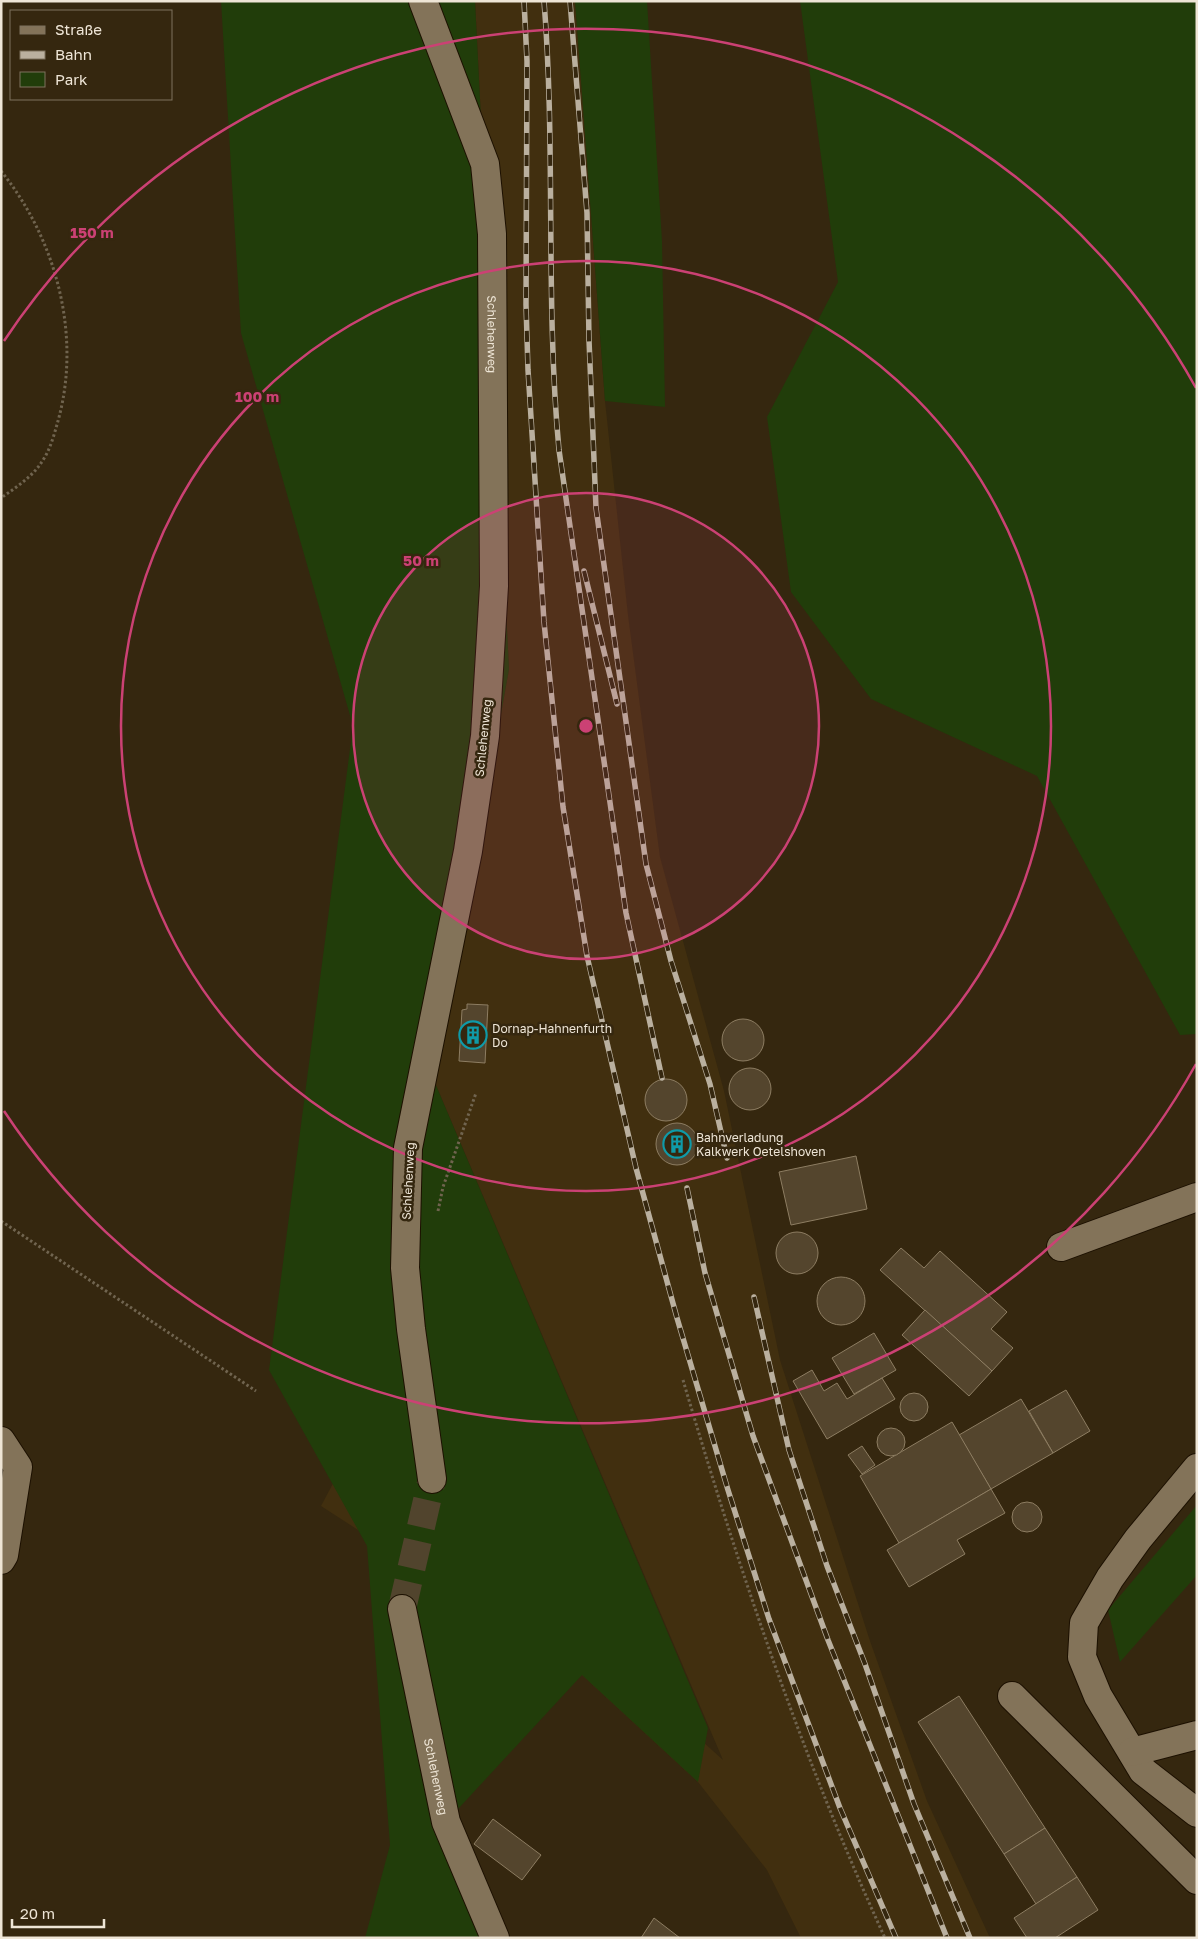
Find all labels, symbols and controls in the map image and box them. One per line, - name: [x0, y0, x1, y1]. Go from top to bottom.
- legend: [10, 10, 172, 100]
- text: Straße: [55, 20, 102, 38]
- text: Bahn: [55, 45, 92, 63]
- text: Park: [55, 70, 88, 88]
- text: 150 m: [70, 223, 114, 241]
- street label: Schlehenweg: [485, 295, 500, 373]
- text: 100 m: [235, 387, 279, 405]
- text: 50 m: [403, 551, 439, 569]
- street label: Schlehenweg: [471, 699, 495, 777]
- centre of rings: [577, 717, 595, 735]
- building icon: Dornap-Hahnenfurth Do: [458, 1020, 488, 1050]
- place label: Dornap-Hahnenfurth Do: [492, 1021, 612, 1050]
- building icon: Bahnverladung Kalkwerk Oetelshoven: [662, 1129, 692, 1159]
- place label: Bahnverladung Kalkwerk Oetelshoven: [696, 1130, 826, 1159]
- street label: Schlehenweg: [398, 1142, 418, 1220]
- street label: Schlehenweg: [421, 1737, 452, 1816]
- scale bar: [12, 1896, 105, 1928]
- text: 20 m: [20, 1904, 55, 1922]

